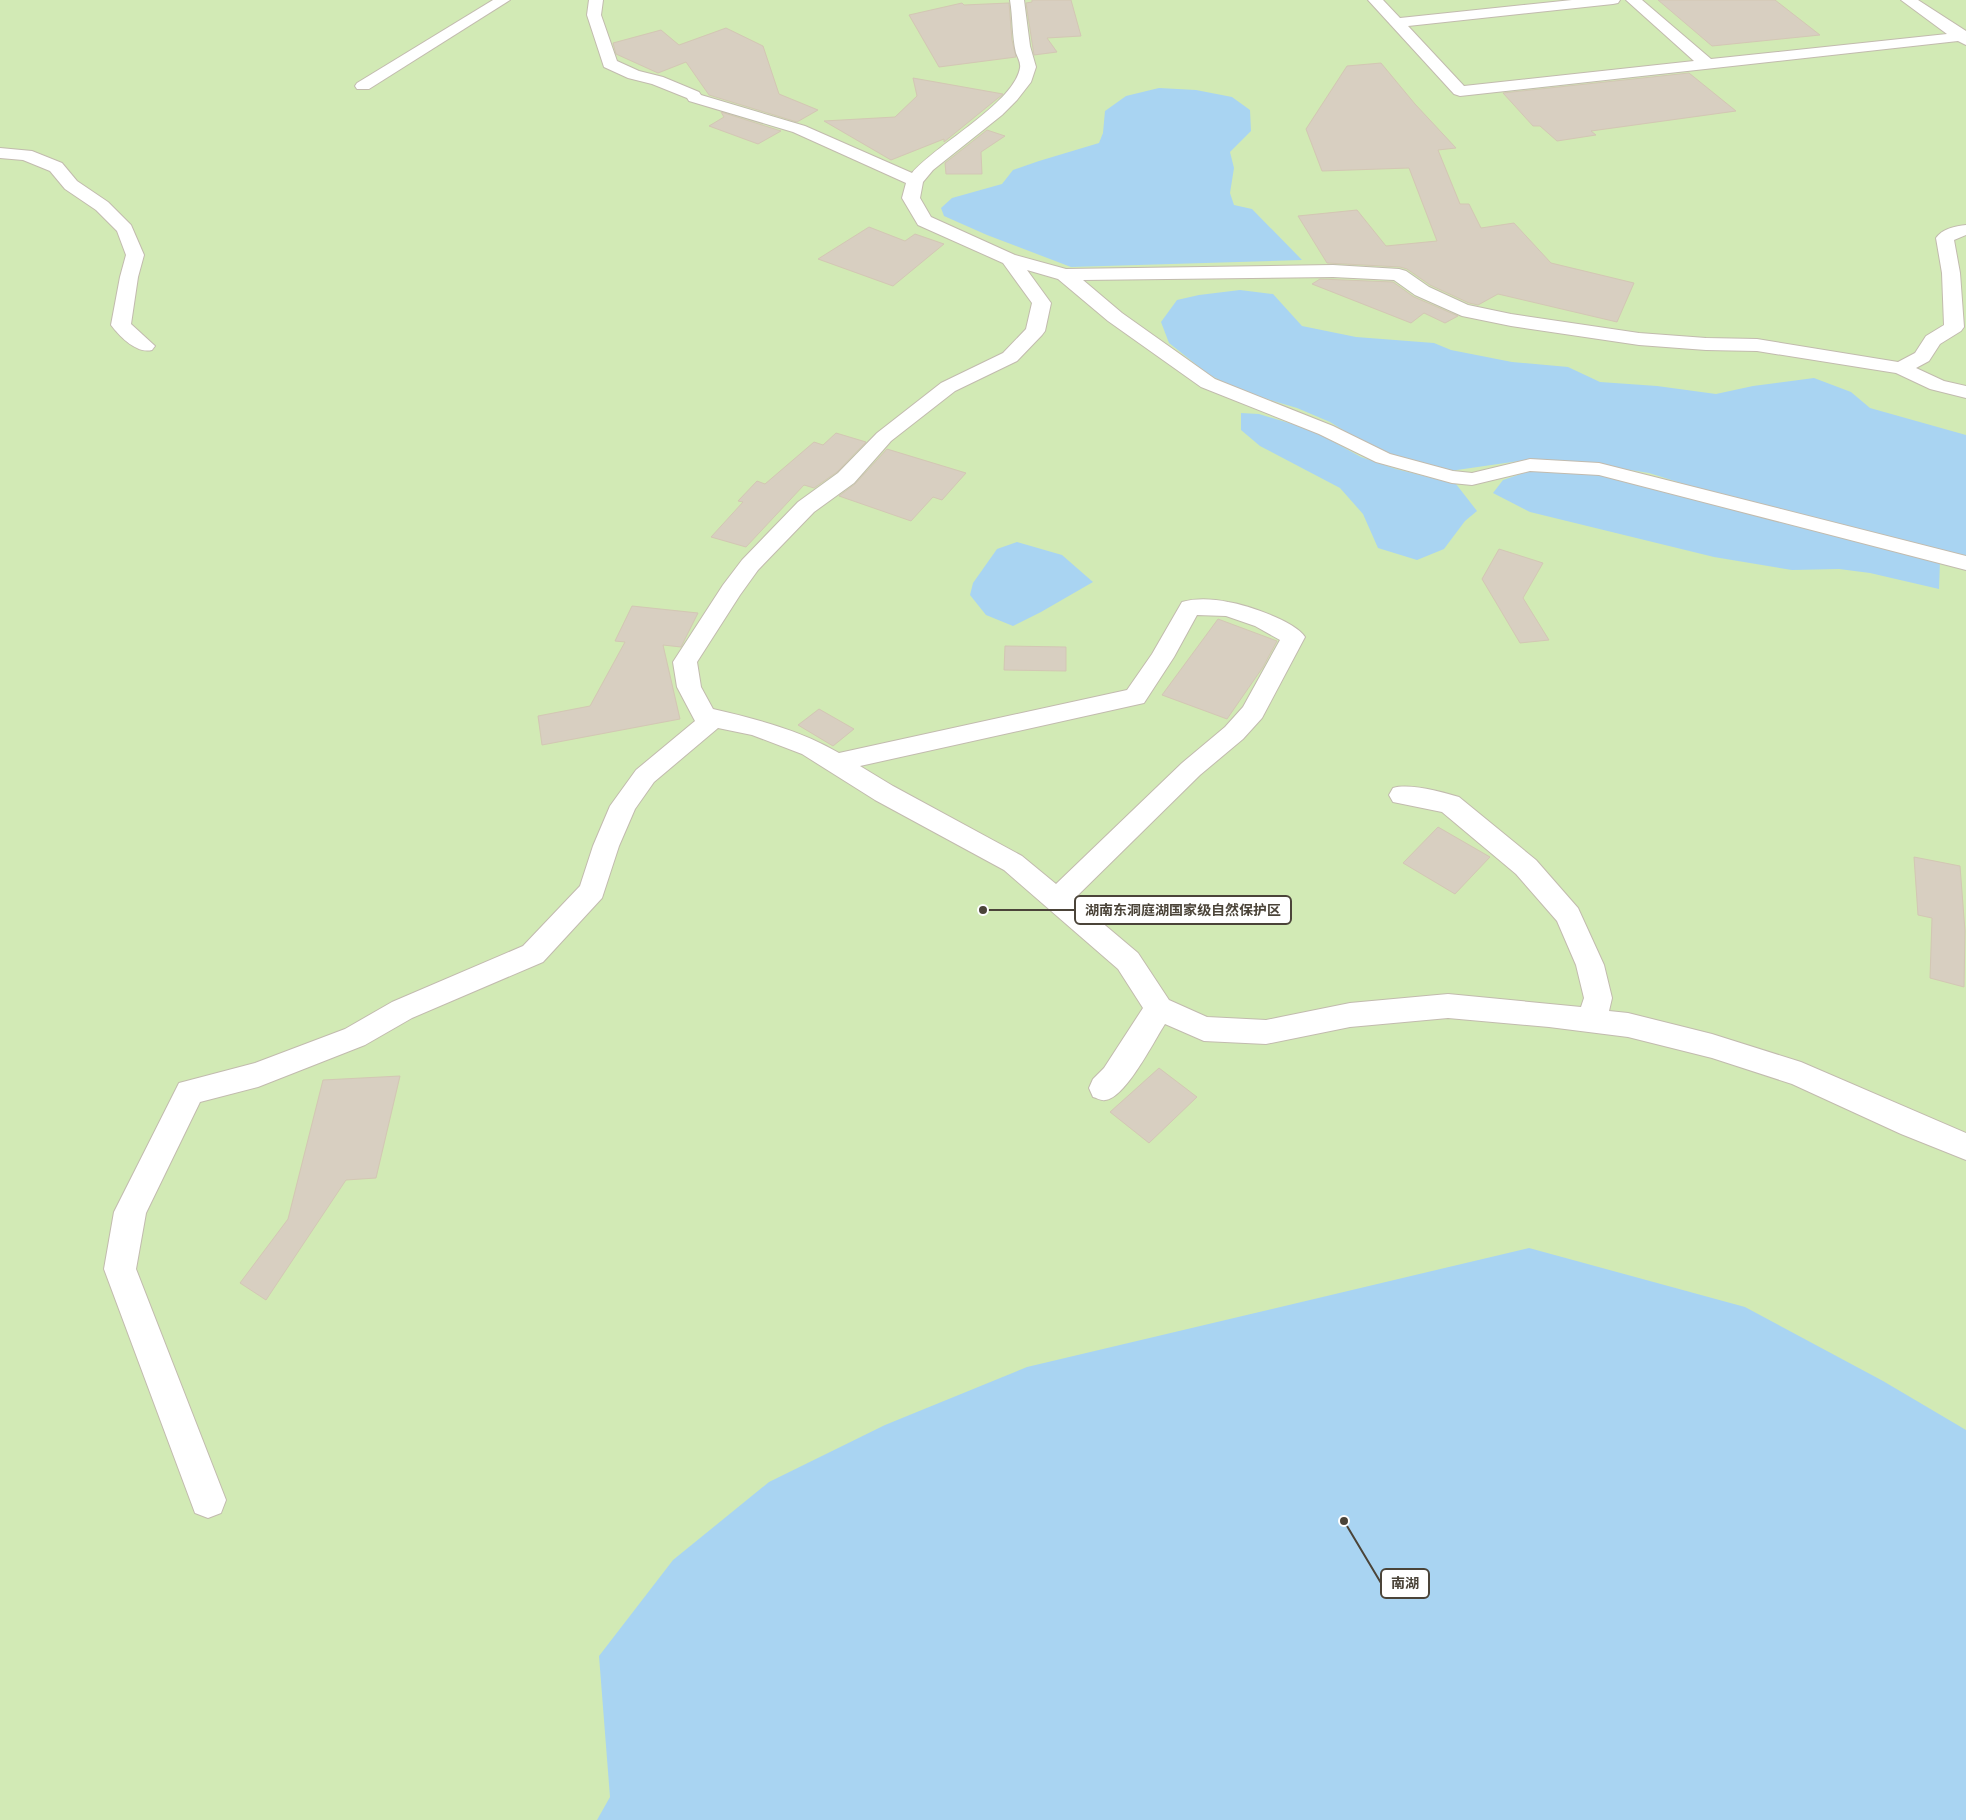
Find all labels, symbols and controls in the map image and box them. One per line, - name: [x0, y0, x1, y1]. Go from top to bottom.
- callout: 湖南东洞庭湖国家级自然保护区: [1075, 896, 1291, 924]
- text: 湖南东洞庭湖国家级自然保护区: [1085, 901, 1281, 918]
- callout: 南湖: [1381, 1569, 1429, 1598]
- text: 南湖: [1391, 1574, 1419, 1591]

